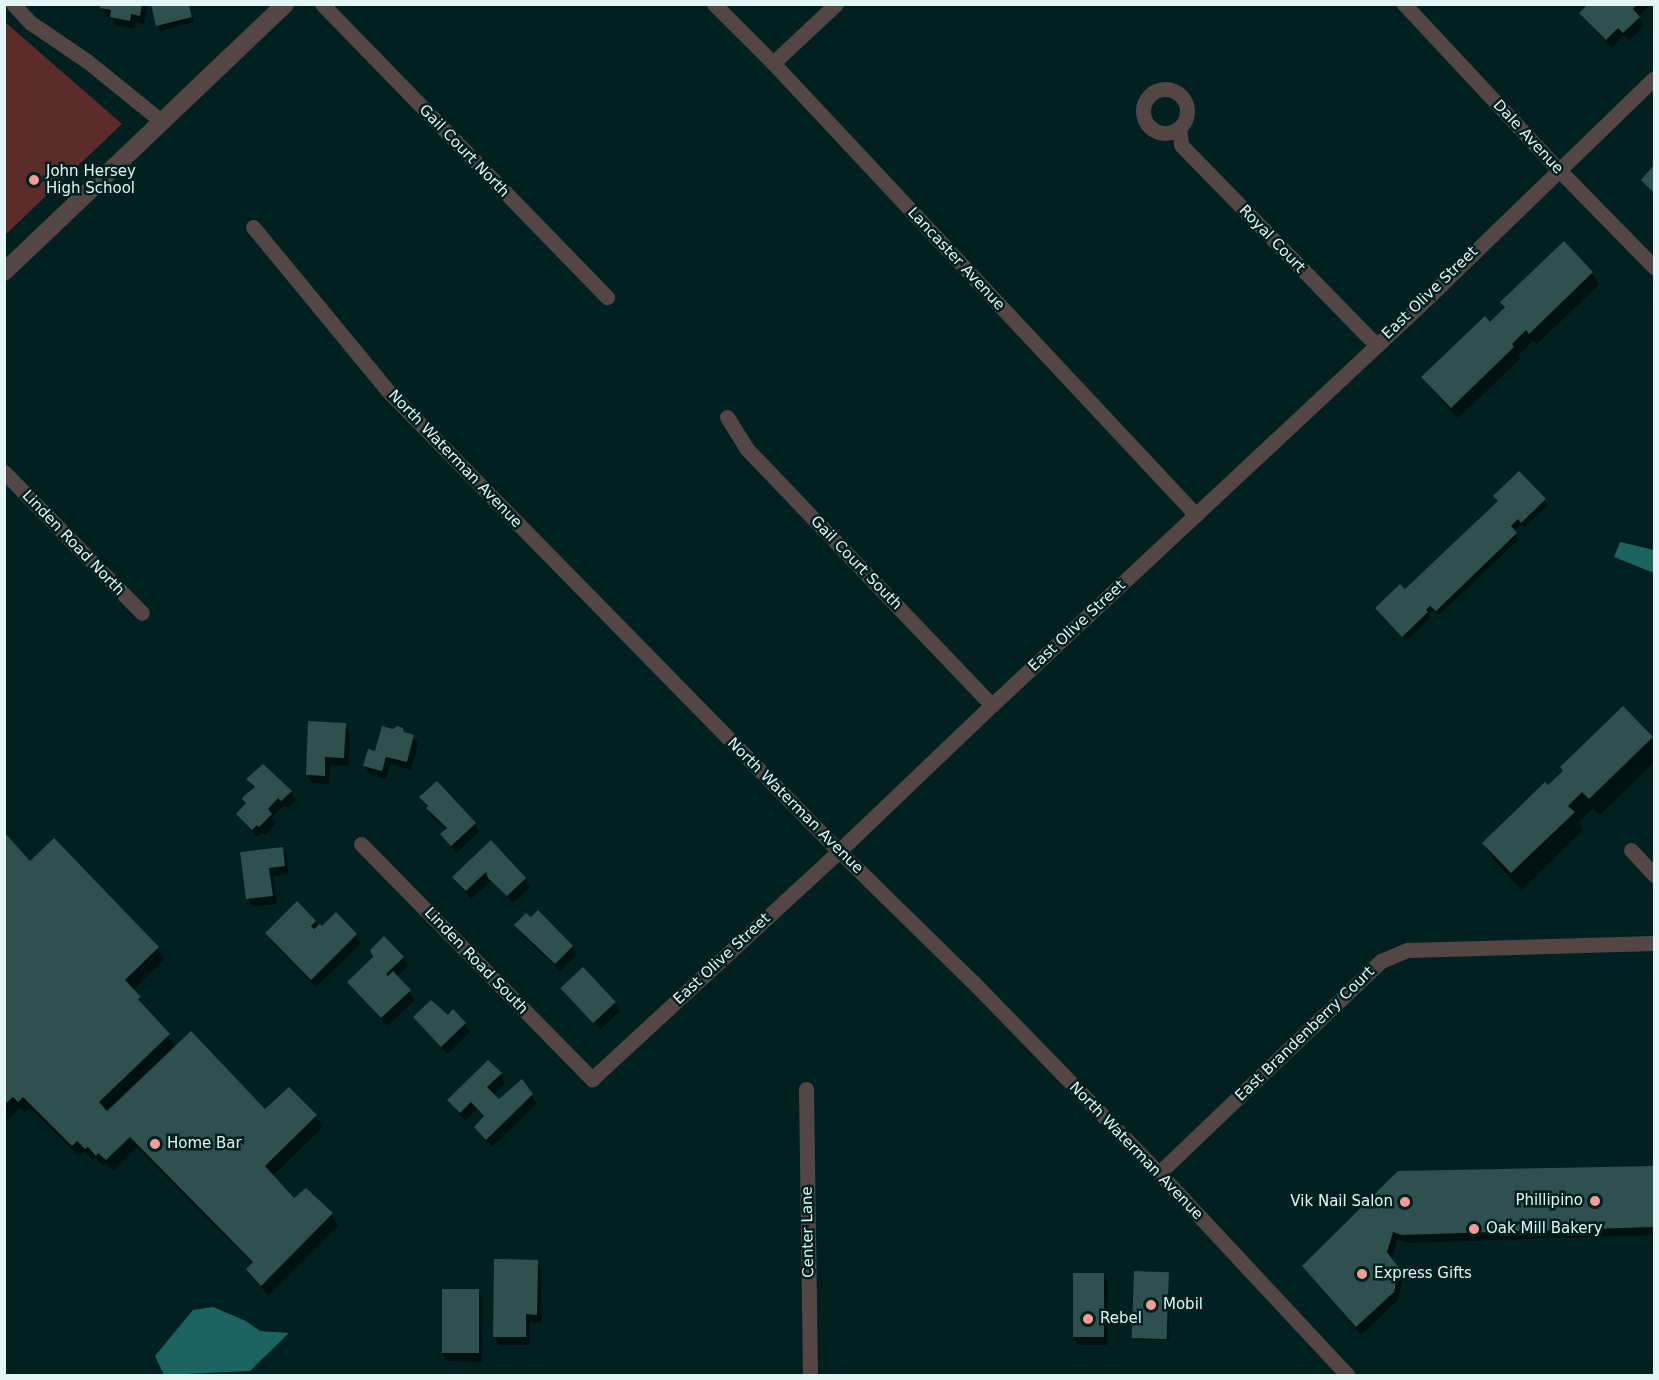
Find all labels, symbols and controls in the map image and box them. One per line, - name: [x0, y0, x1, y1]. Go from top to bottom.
- street label: Dale Avenue: [1489, 96, 1567, 178]
- street label: Gail Court North: [415, 101, 513, 201]
- place label: John Hersey High School: [46, 162, 136, 197]
- marker: John Hersey High School: [27, 173, 41, 187]
- street label: Royal Court: [1235, 201, 1309, 277]
- street label: Lancaster Avenue: [904, 204, 1008, 314]
- street label: East Olive Street: [1379, 243, 1481, 343]
- street label: North Waterman Avenue: [384, 386, 526, 532]
- street label: Linden Road North: [18, 487, 128, 599]
- street label: Gail Court South: [807, 512, 905, 614]
- street label: East Olive Street: [1025, 577, 1129, 675]
- street label: North Waterman Avenue: [723, 734, 867, 878]
- street label: Linden Road South: [421, 904, 531, 1018]
- street label: East Olive Street: [670, 910, 774, 1008]
- street label: East Brandenberry Court: [1232, 963, 1378, 1105]
- street label: North Waterman Avenue: [1065, 1078, 1207, 1224]
- place label: Home Bar: [167, 1135, 242, 1153]
- marker: Home Bar: [148, 1137, 162, 1151]
- street label: Center Lane: [798, 1186, 818, 1278]
- place label: Phillipino: [1515, 1192, 1583, 1210]
- place label: Vik Nail Salon: [1290, 1193, 1393, 1211]
- marker: Phillipino: [1588, 1194, 1602, 1208]
- marker: Vik Nail Salon: [1398, 1195, 1412, 1209]
- place label: Oak Mill Bakery: [1486, 1220, 1603, 1238]
- marker: Oak Mill Bakery: [1467, 1222, 1481, 1236]
- place label: Express Gifts: [1374, 1265, 1472, 1283]
- marker: Express Gifts: [1355, 1267, 1369, 1281]
- place label: Mobil: [1163, 1296, 1203, 1314]
- marker: Mobil: [1144, 1298, 1158, 1312]
- place label: Rebel: [1100, 1310, 1142, 1328]
- marker: Rebel: [1081, 1312, 1095, 1326]

